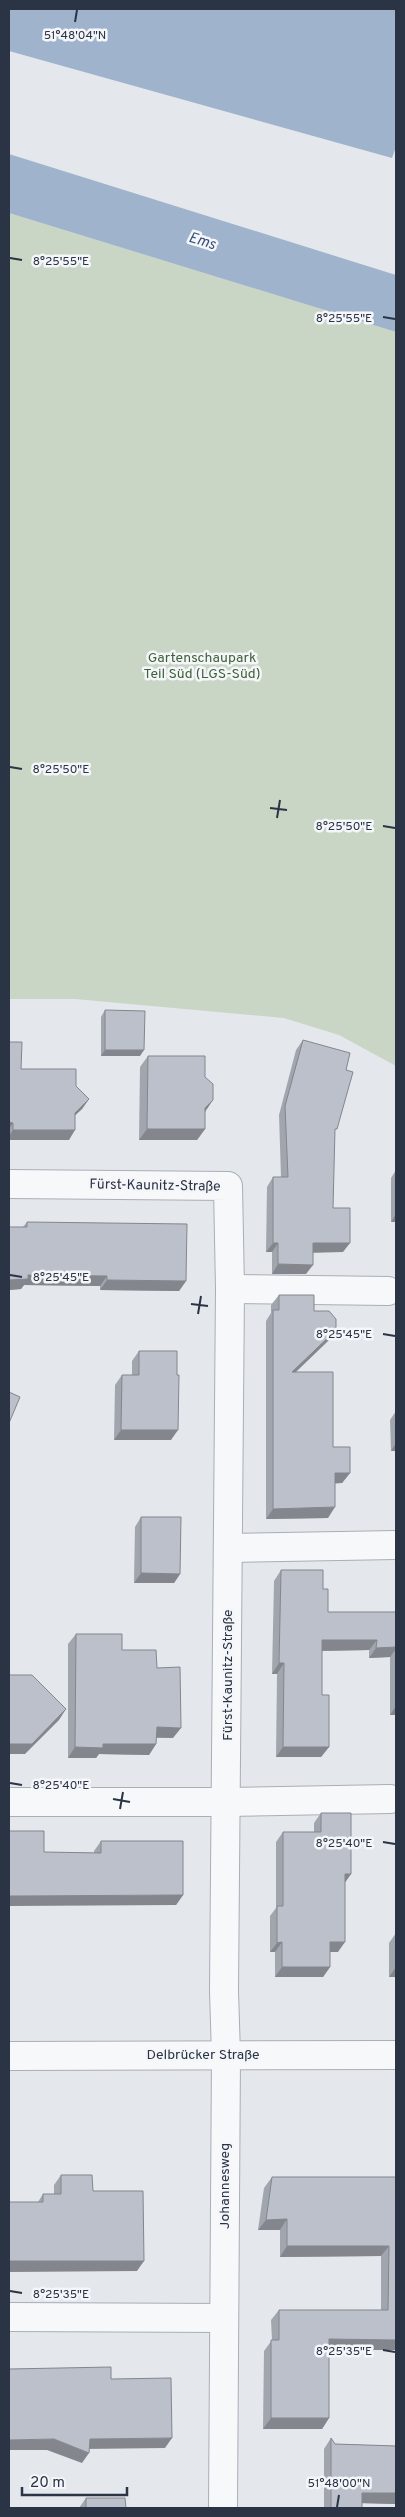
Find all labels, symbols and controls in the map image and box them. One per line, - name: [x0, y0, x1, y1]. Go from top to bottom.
- text: 51°48'04"N: [44, 28, 106, 44]
- water label: Ems: [186, 229, 218, 255]
- text: 8°25'55"E: [33, 254, 89, 270]
- text: 8°25'55"E: [316, 311, 372, 327]
- park label: Gartenschaupark Teil Süd (LGS-Süd): [143, 650, 261, 683]
- text: 8°25'50"E: [33, 762, 89, 778]
- text: 8°25'50"E: [316, 819, 372, 835]
- street label: Fürst-Kaunitz-Straße: [89, 1176, 221, 1196]
- text: 8°25'45"E: [33, 1270, 89, 1286]
- text: 8°25'45"E: [316, 1327, 372, 1343]
- street label: Fürst-Kaunitz-Straße: [220, 1609, 237, 1741]
- text: 8°25'40"E: [33, 1778, 89, 1794]
- text: 8°25'40"E: [316, 1836, 372, 1852]
- street label: Delbrücker Straße: [147, 2047, 259, 2064]
- street label: Johannesweg: [217, 2143, 234, 2229]
- text: 8°25'35"E: [33, 2287, 89, 2303]
- text: 8°25'35"E: [316, 2344, 372, 2360]
- scale bar: [22, 2464, 128, 2496]
- text: 20 m: [30, 2474, 65, 2493]
- text: 51°48'00"N: [308, 2476, 370, 2492]

